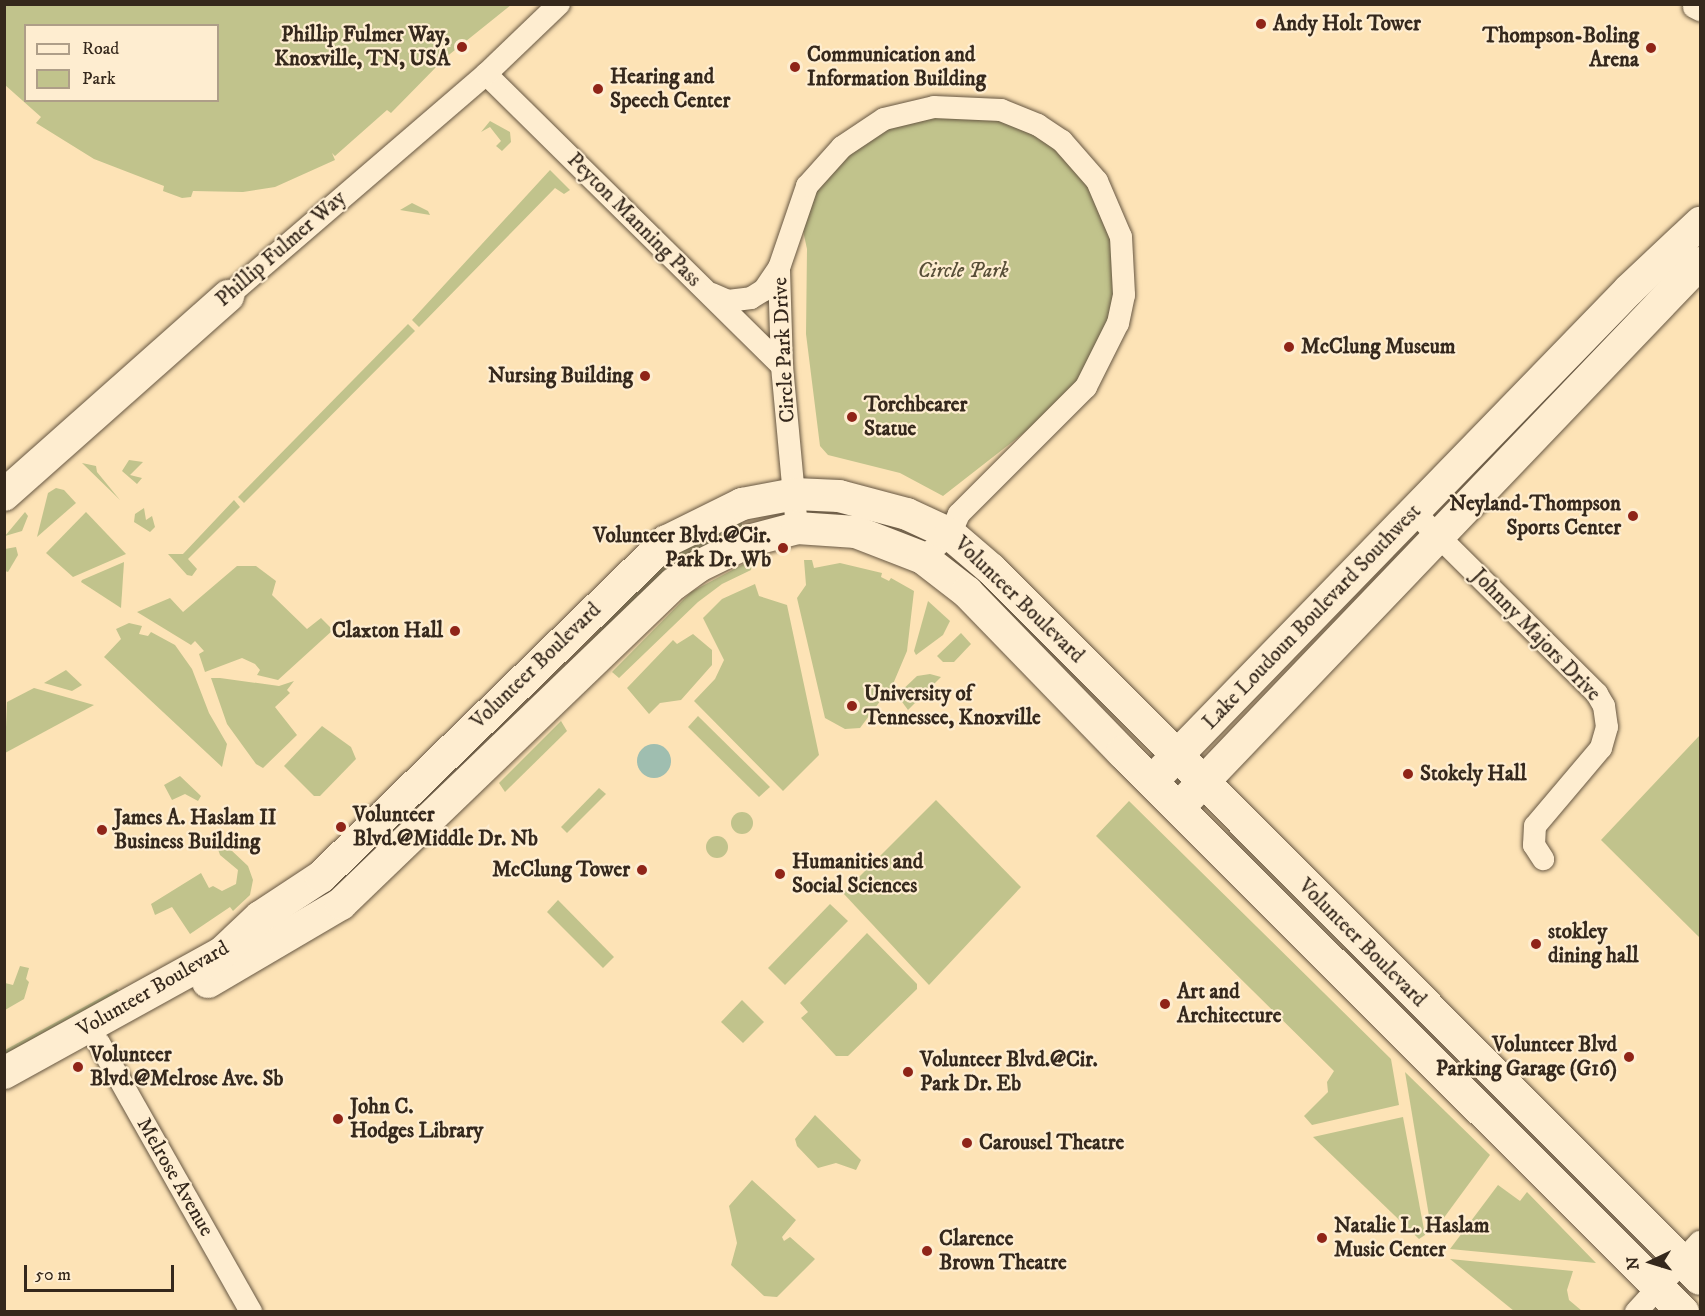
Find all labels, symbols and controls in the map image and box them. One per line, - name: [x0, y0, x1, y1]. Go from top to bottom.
- place label: Andy Holt Tower: [1273, 11, 1421, 37]
- marker: Andy Holt Tower: [1254, 17, 1268, 31]
- place label: Phillip Fulmer Way, Knoxville, TN, USA: [274, 22, 450, 72]
- place label: Thompson-Boling Arena: [1483, 23, 1639, 73]
- legend: [24, 24, 219, 102]
- text: Road: [82, 38, 119, 60]
- marker: Phillip Fulmer Way, Knoxville, TN, USA: [455, 40, 469, 54]
- marker: Thompson-Boling Arena: [1644, 41, 1658, 55]
- place label: Communication and Information Building: [807, 42, 986, 92]
- marker: Communication and Information Building: [788, 60, 802, 74]
- place label: Hearing and Speech Center: [610, 64, 730, 114]
- text: Park: [82, 68, 116, 90]
- marker: Hearing and Speech Center: [591, 82, 605, 96]
- street label: Peyton Manning Pass: [562, 148, 706, 292]
- street label: Phillip Fulmer Way: [211, 186, 351, 312]
- park label: Circle Park: [918, 258, 1008, 284]
- street label: Circle Park Drive: [768, 276, 800, 424]
- place label: McClung Museum: [1301, 334, 1456, 360]
- marker: McClung Museum: [1282, 340, 1296, 354]
- place label: Nursing Building: [488, 363, 633, 389]
- marker: Nursing Building: [638, 369, 652, 383]
- place label: Torchbearer Statue: [864, 392, 967, 442]
- marker: Torchbearer Statue: [845, 410, 859, 424]
- place label: Neyland-Thompson Sports Center: [1449, 491, 1621, 541]
- street label: Lake Loudoun Boulevard Southwest: [1198, 499, 1426, 735]
- marker: Neyland-Thompson Sports Center: [1626, 509, 1640, 523]
- place label: Volunteer Blvd.@Cir. Park Dr. Wb: [593, 523, 771, 573]
- street label: Volunteer Boulevard: [949, 532, 1089, 668]
- marker: Volunteer Blvd.@Cir. Park Dr. Wb: [776, 541, 790, 555]
- street label: Johnny Majors Drive: [1466, 563, 1606, 707]
- street label: Volunteer Boulevard: [466, 598, 606, 734]
- place label: Claxton Hall: [332, 618, 443, 644]
- marker: Claxton Hall: [448, 624, 462, 638]
- place label: University of Tennessee, Knoxville: [864, 681, 1041, 731]
- marker: University of Tennessee, Knoxville: [845, 699, 859, 713]
- place label: Stokely Hall: [1420, 761, 1526, 787]
- marker: Stokely Hall: [1401, 767, 1415, 781]
- place label: Volunteer Blvd.@Middle Dr. Nb: [353, 802, 538, 852]
- place label: James A. Haslam II Business Building: [114, 805, 276, 855]
- marker: Volunteer Blvd.@Middle Dr. Nb: [334, 820, 348, 834]
- marker: James A. Haslam II Business Building: [95, 823, 109, 837]
- place label: Humanities and Social Sciences: [792, 849, 923, 899]
- place label: McClung Tower: [492, 857, 630, 883]
- marker: McClung Tower: [635, 863, 649, 877]
- marker: Humanities and Social Sciences: [773, 867, 787, 881]
- street label: Volunteer Boulevard: [1293, 874, 1431, 1012]
- place label: stokley dining hall: [1548, 919, 1639, 969]
- street label: Volunteer Boulevard: [73, 935, 233, 1043]
- marker: stokley dining hall: [1529, 937, 1543, 951]
- place label: Art and Architecture: [1177, 979, 1281, 1029]
- marker: Art and Architecture: [1158, 997, 1172, 1011]
- place label: Volunteer Blvd Parking Garage (G16): [1436, 1032, 1617, 1082]
- place label: Volunteer Blvd.@Melrose Ave. Sb: [90, 1042, 283, 1092]
- place label: Volunteer Blvd.@Cir. Park Dr. Eb: [920, 1047, 1098, 1097]
- marker: Volunteer Blvd Parking Garage (G16): [1622, 1050, 1636, 1064]
- marker: Volunteer Blvd.@Melrose Ave. Sb: [71, 1060, 85, 1074]
- marker: Volunteer Blvd.@Cir. Park Dr. Eb: [901, 1065, 915, 1079]
- place label: John C. Hodges Library: [350, 1094, 483, 1144]
- marker: John C. Hodges Library: [331, 1112, 345, 1126]
- street label: Melrose Avenue: [131, 1113, 219, 1241]
- place label: Carousel Theatre: [979, 1130, 1124, 1156]
- marker: Carousel Theatre: [960, 1136, 974, 1150]
- place label: Natalie L. Haslam Music Center: [1334, 1213, 1489, 1263]
- place label: Clarence Brown Theatre: [939, 1226, 1067, 1276]
- marker: Natalie L. Haslam Music Center: [1315, 1231, 1329, 1245]
- north arrow: [1621, 1232, 1681, 1292]
- marker: Clarence Brown Theatre: [920, 1244, 934, 1258]
- scale bar: [27, 1253, 177, 1291]
- text: N: [1623, 1256, 1643, 1271]
- text: 50 m: [35, 1264, 71, 1286]

